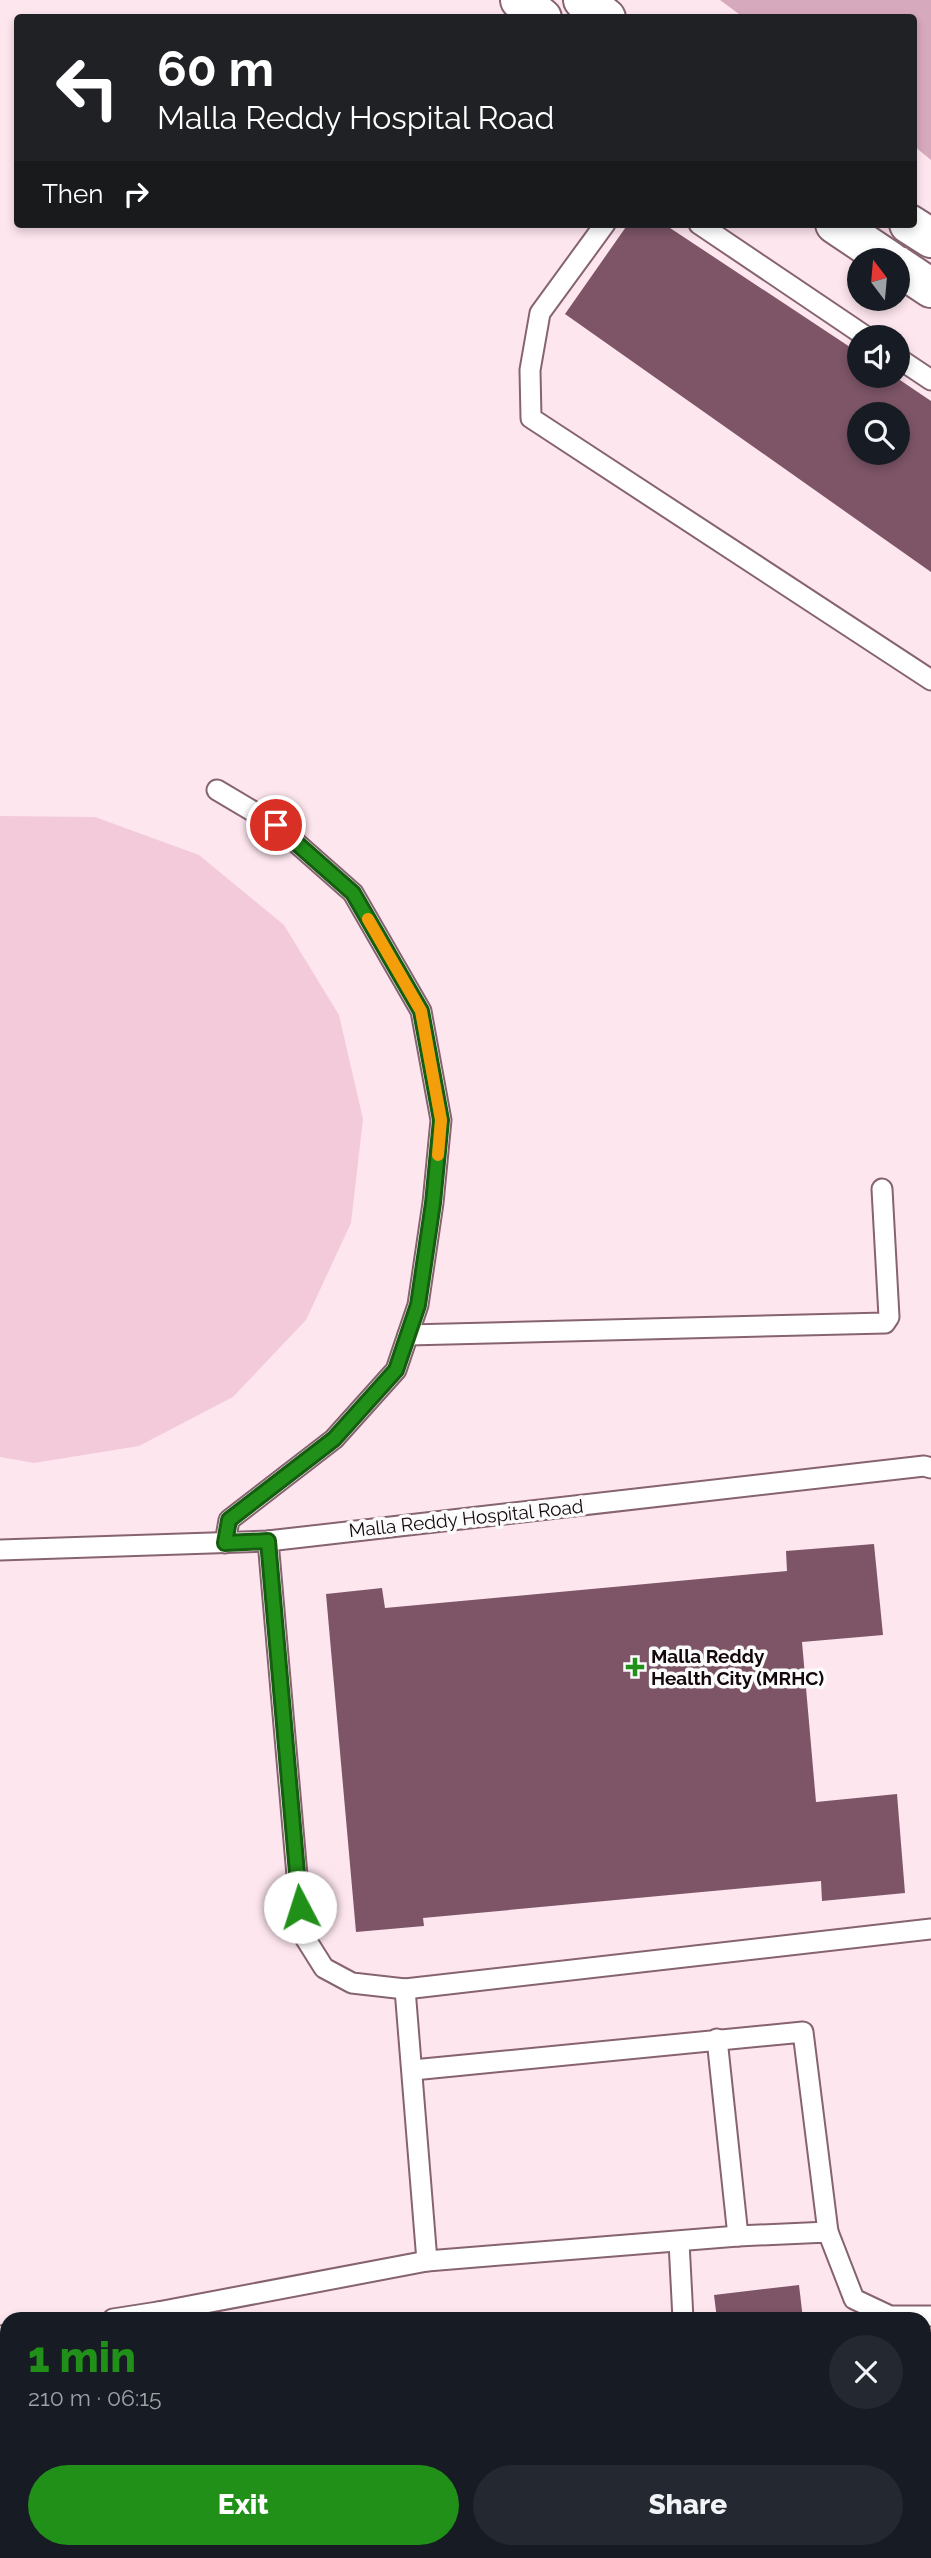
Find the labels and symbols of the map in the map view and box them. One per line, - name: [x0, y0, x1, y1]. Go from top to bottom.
- north arrow: [847, 248, 910, 312]
- pin: [246, 795, 306, 855]
- street label: Malla Reddy Hospital Road: [348, 1495, 584, 1541]
- place label: Malla Reddy Health City (MRHC): [651, 1645, 824, 1689]
- marker: Malla Reddy Health City (MRHC): [625, 1657, 645, 1677]
- position arrow: [263, 1870, 337, 1944]

